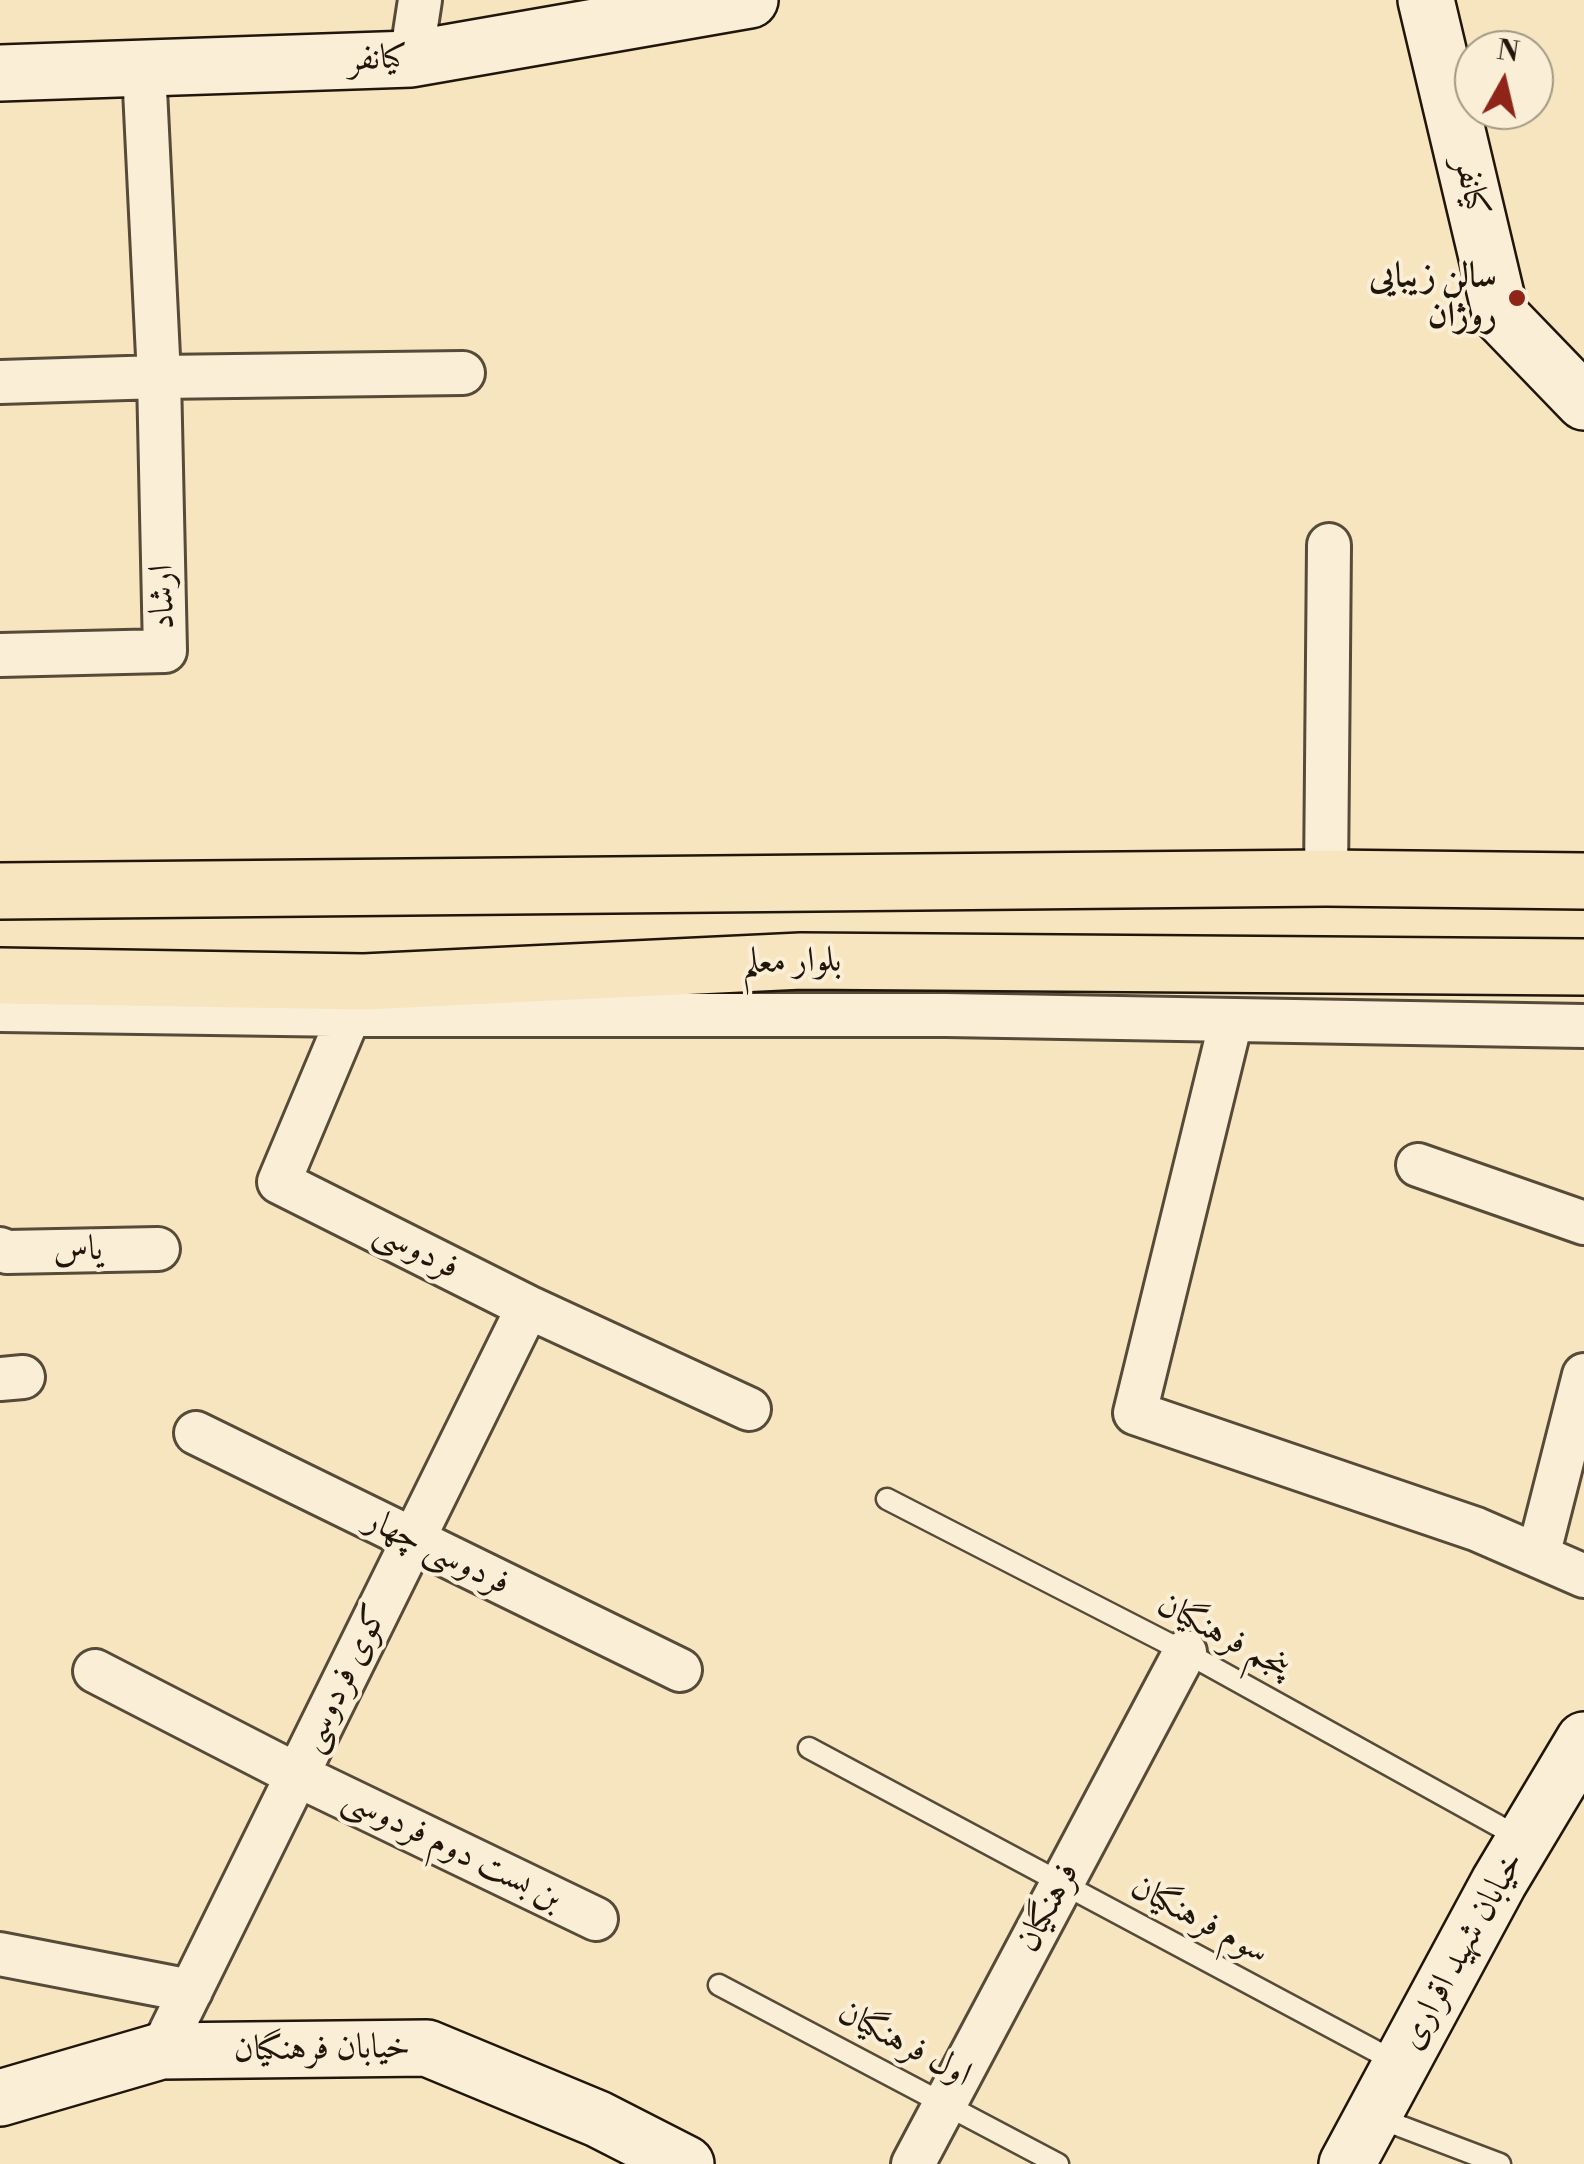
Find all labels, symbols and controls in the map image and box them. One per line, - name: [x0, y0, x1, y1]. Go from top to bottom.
- north arrow: [1454, 30, 1554, 130]
- text: N: [1495, 33, 1521, 71]
- street label: کیانفر: [347, 37, 409, 83]
- street label: کیانفر: [1443, 153, 1497, 221]
- place label: سالن زیبایی روژان: [1369, 257, 1497, 339]
- marker: سالن زیبایی روژان: [1506, 287, 1528, 309]
- street label: ارشاد: [142, 564, 186, 630]
- street label: بلوار معلم: [742, 941, 842, 985]
- street label: فردوسی: [367, 1212, 465, 1290]
- street label: یاس: [53, 1230, 103, 1272]
- street label: فردوسی چهار: [358, 1500, 516, 1606]
- street label: پنجم فرهنگیان: [1149, 1585, 1297, 1689]
- street label: کوی فردوسی: [291, 1598, 399, 1760]
- street label: بن بست دوم فردوسی: [335, 1779, 569, 1921]
- street label: خیابان شهید اقراری: [1391, 1845, 1535, 2057]
- street label: فرهنگیان: [1008, 1856, 1090, 1960]
- street label: سوم فرهنگیان: [1123, 1867, 1275, 1975]
- street label: اول فرهنگیان: [830, 1992, 978, 2098]
- street label: خیابان فرهنگیان: [233, 2027, 411, 2073]

